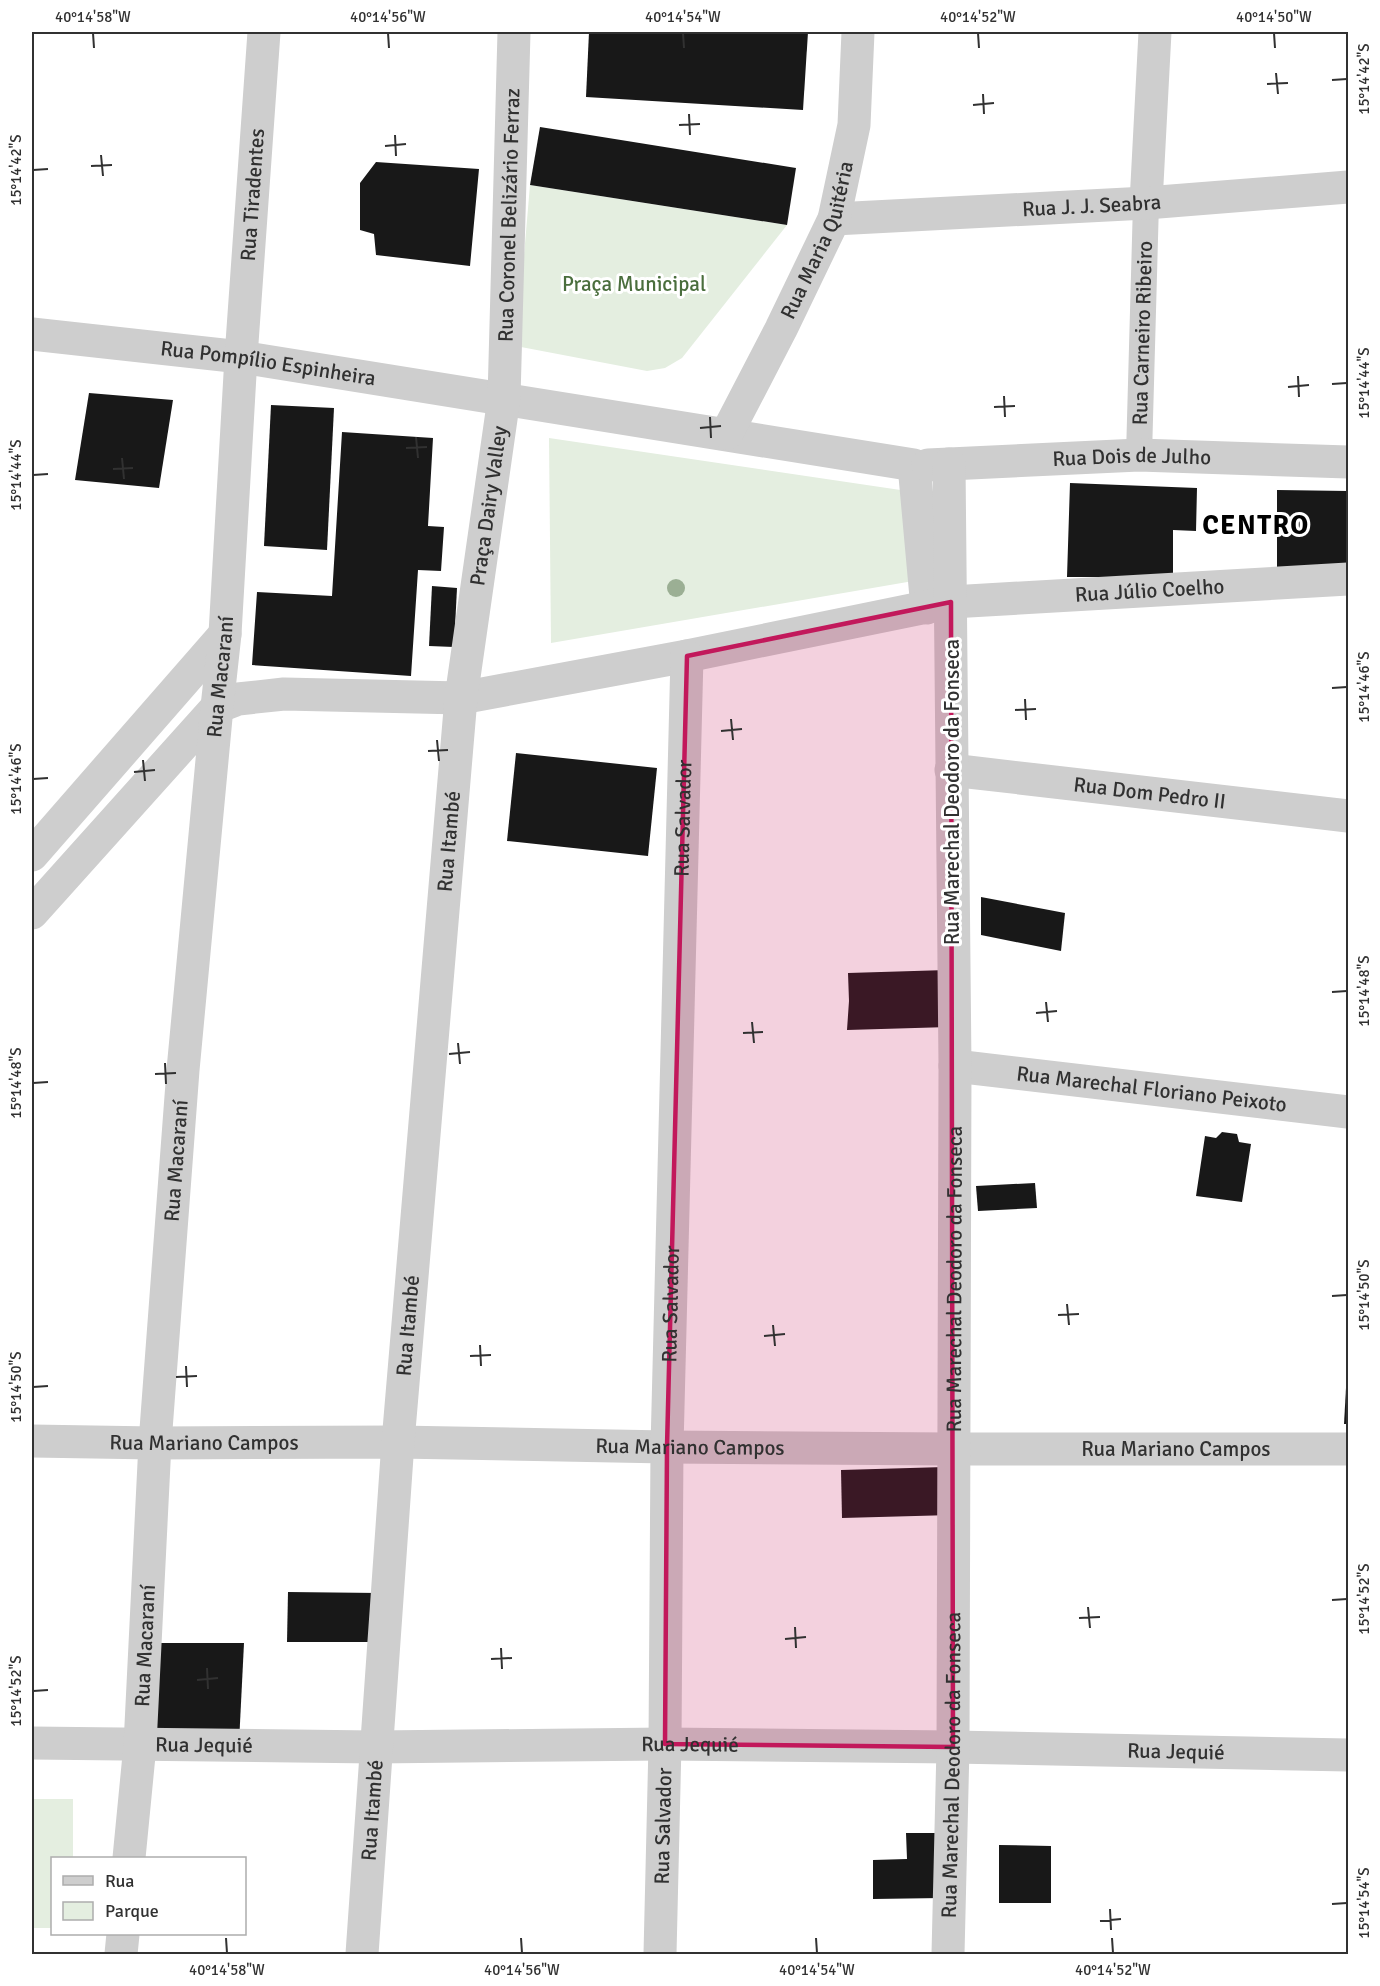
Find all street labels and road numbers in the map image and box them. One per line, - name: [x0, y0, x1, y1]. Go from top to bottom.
- street label: Rua Coronel Belizário Ferraz: [493, 88, 525, 342]
- street label: Rua Tiradentes: [235, 128, 270, 262]
- street label: Rua Maria Quitéria: [775, 159, 859, 323]
- street label: Rua J. J. Seabra: [1021, 189, 1162, 222]
- street label: Rua Carneiro Ribeiro: [1127, 241, 1158, 426]
- street label: Rua Pompílio Espinheira: [159, 335, 378, 391]
- street label: Praça Dairy Valley: [464, 424, 513, 588]
- street label: Rua Dois de Julho: [1052, 442, 1212, 472]
- street label: Rua Júlio Coelho: [1074, 573, 1225, 608]
- street label: Rua Macaraní: [201, 615, 239, 739]
- street label: Rua Marechal Deodoro da Fonseca: [939, 639, 965, 945]
- street label: Rua Salvador: [668, 759, 697, 877]
- street label: Rua Dom Pedro II: [1072, 771, 1227, 815]
- street label: Rua Itambé: [432, 790, 466, 893]
- street label: Rua Marechal Floriano Peixoto: [1015, 1060, 1288, 1118]
- street label: Rua Macaraní: [159, 1098, 194, 1223]
- street label: Rua Marechal Deodoro da Fonseca: [941, 1126, 968, 1432]
- street label: Rua Salvador: [656, 1245, 685, 1363]
- street label: Rua Itambé: [391, 1274, 425, 1377]
- street label: Rua Mariano Campos: [109, 1429, 299, 1456]
- street label: Rua Mariano Campos: [595, 1433, 785, 1461]
- street label: Rua Mariano Campos: [1081, 1436, 1271, 1462]
- street label: Rua Macaraní: [129, 1584, 161, 1707]
- street label: Rua Marechal Deodoro da Fonseca: [936, 1612, 966, 1919]
- street label: Rua Jequié: [155, 1731, 253, 1759]
- street label: Rua Jequié: [641, 1731, 739, 1758]
- street label: Rua Jequié: [1127, 1738, 1225, 1766]
- street label: Rua Itambé: [356, 1759, 389, 1862]
- street label: Rua Salvador: [649, 1767, 677, 1885]

